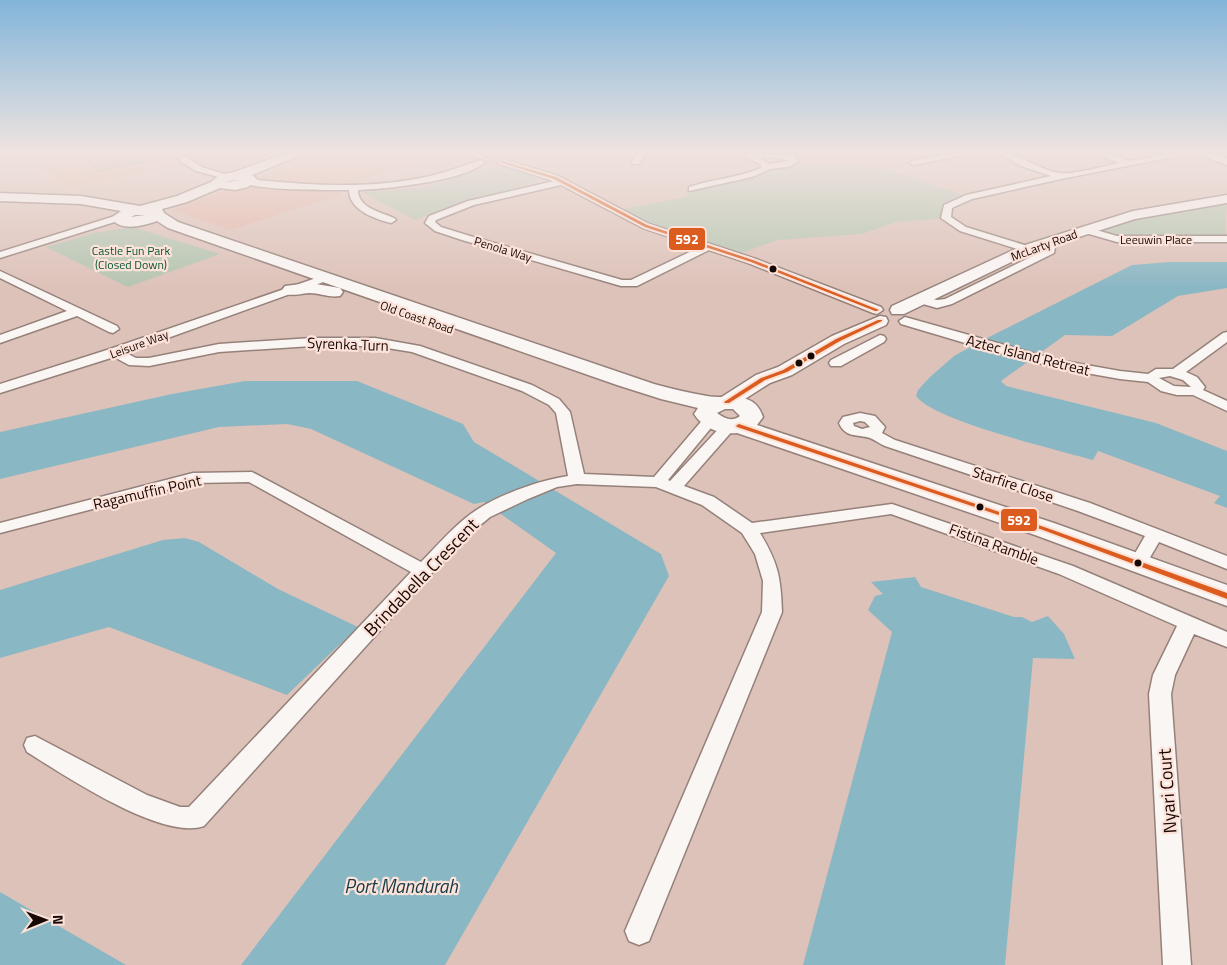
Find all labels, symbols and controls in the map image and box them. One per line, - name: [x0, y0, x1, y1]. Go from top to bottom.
- street label: McLarty Road: [1008, 224, 1080, 266]
- line badge: 592: [668, 227, 706, 251]
- text: 592: [675, 228, 699, 249]
- street label: Leeuwin Place: [1120, 230, 1192, 249]
- street label: Penola Way: [472, 231, 534, 267]
- park label: Castle Fun Park (Closed Down): [92, 241, 170, 274]
- unlabelled marker: [768, 264, 778, 274]
- street label: Old Coast Road: [378, 296, 456, 338]
- street label: Leisure Way: [107, 325, 171, 363]
- street label: Aztec Island Retreat: [964, 329, 1093, 382]
- street label: Syrenka Turn: [307, 331, 389, 357]
- unlabelled marker: [806, 351, 816, 361]
- unlabelled marker: [794, 358, 804, 368]
- street label: Starfire Close: [969, 460, 1057, 508]
- street label: Ragamuffin Point: [91, 468, 204, 516]
- unlabelled marker: [975, 502, 985, 512]
- line badge: 592: [1000, 508, 1038, 532]
- text: 592: [1007, 509, 1031, 530]
- street label: Brindabella Crescent: [357, 511, 485, 642]
- street label: Fistina Ramble: [946, 517, 1042, 571]
- unlabelled marker: [1133, 558, 1143, 568]
- street label: Nyari Court: [1151, 747, 1183, 834]
- water label: Port Mandurah: [344, 871, 458, 900]
- north arrow: [20, 895, 70, 945]
- text: N: [48, 915, 69, 925]

